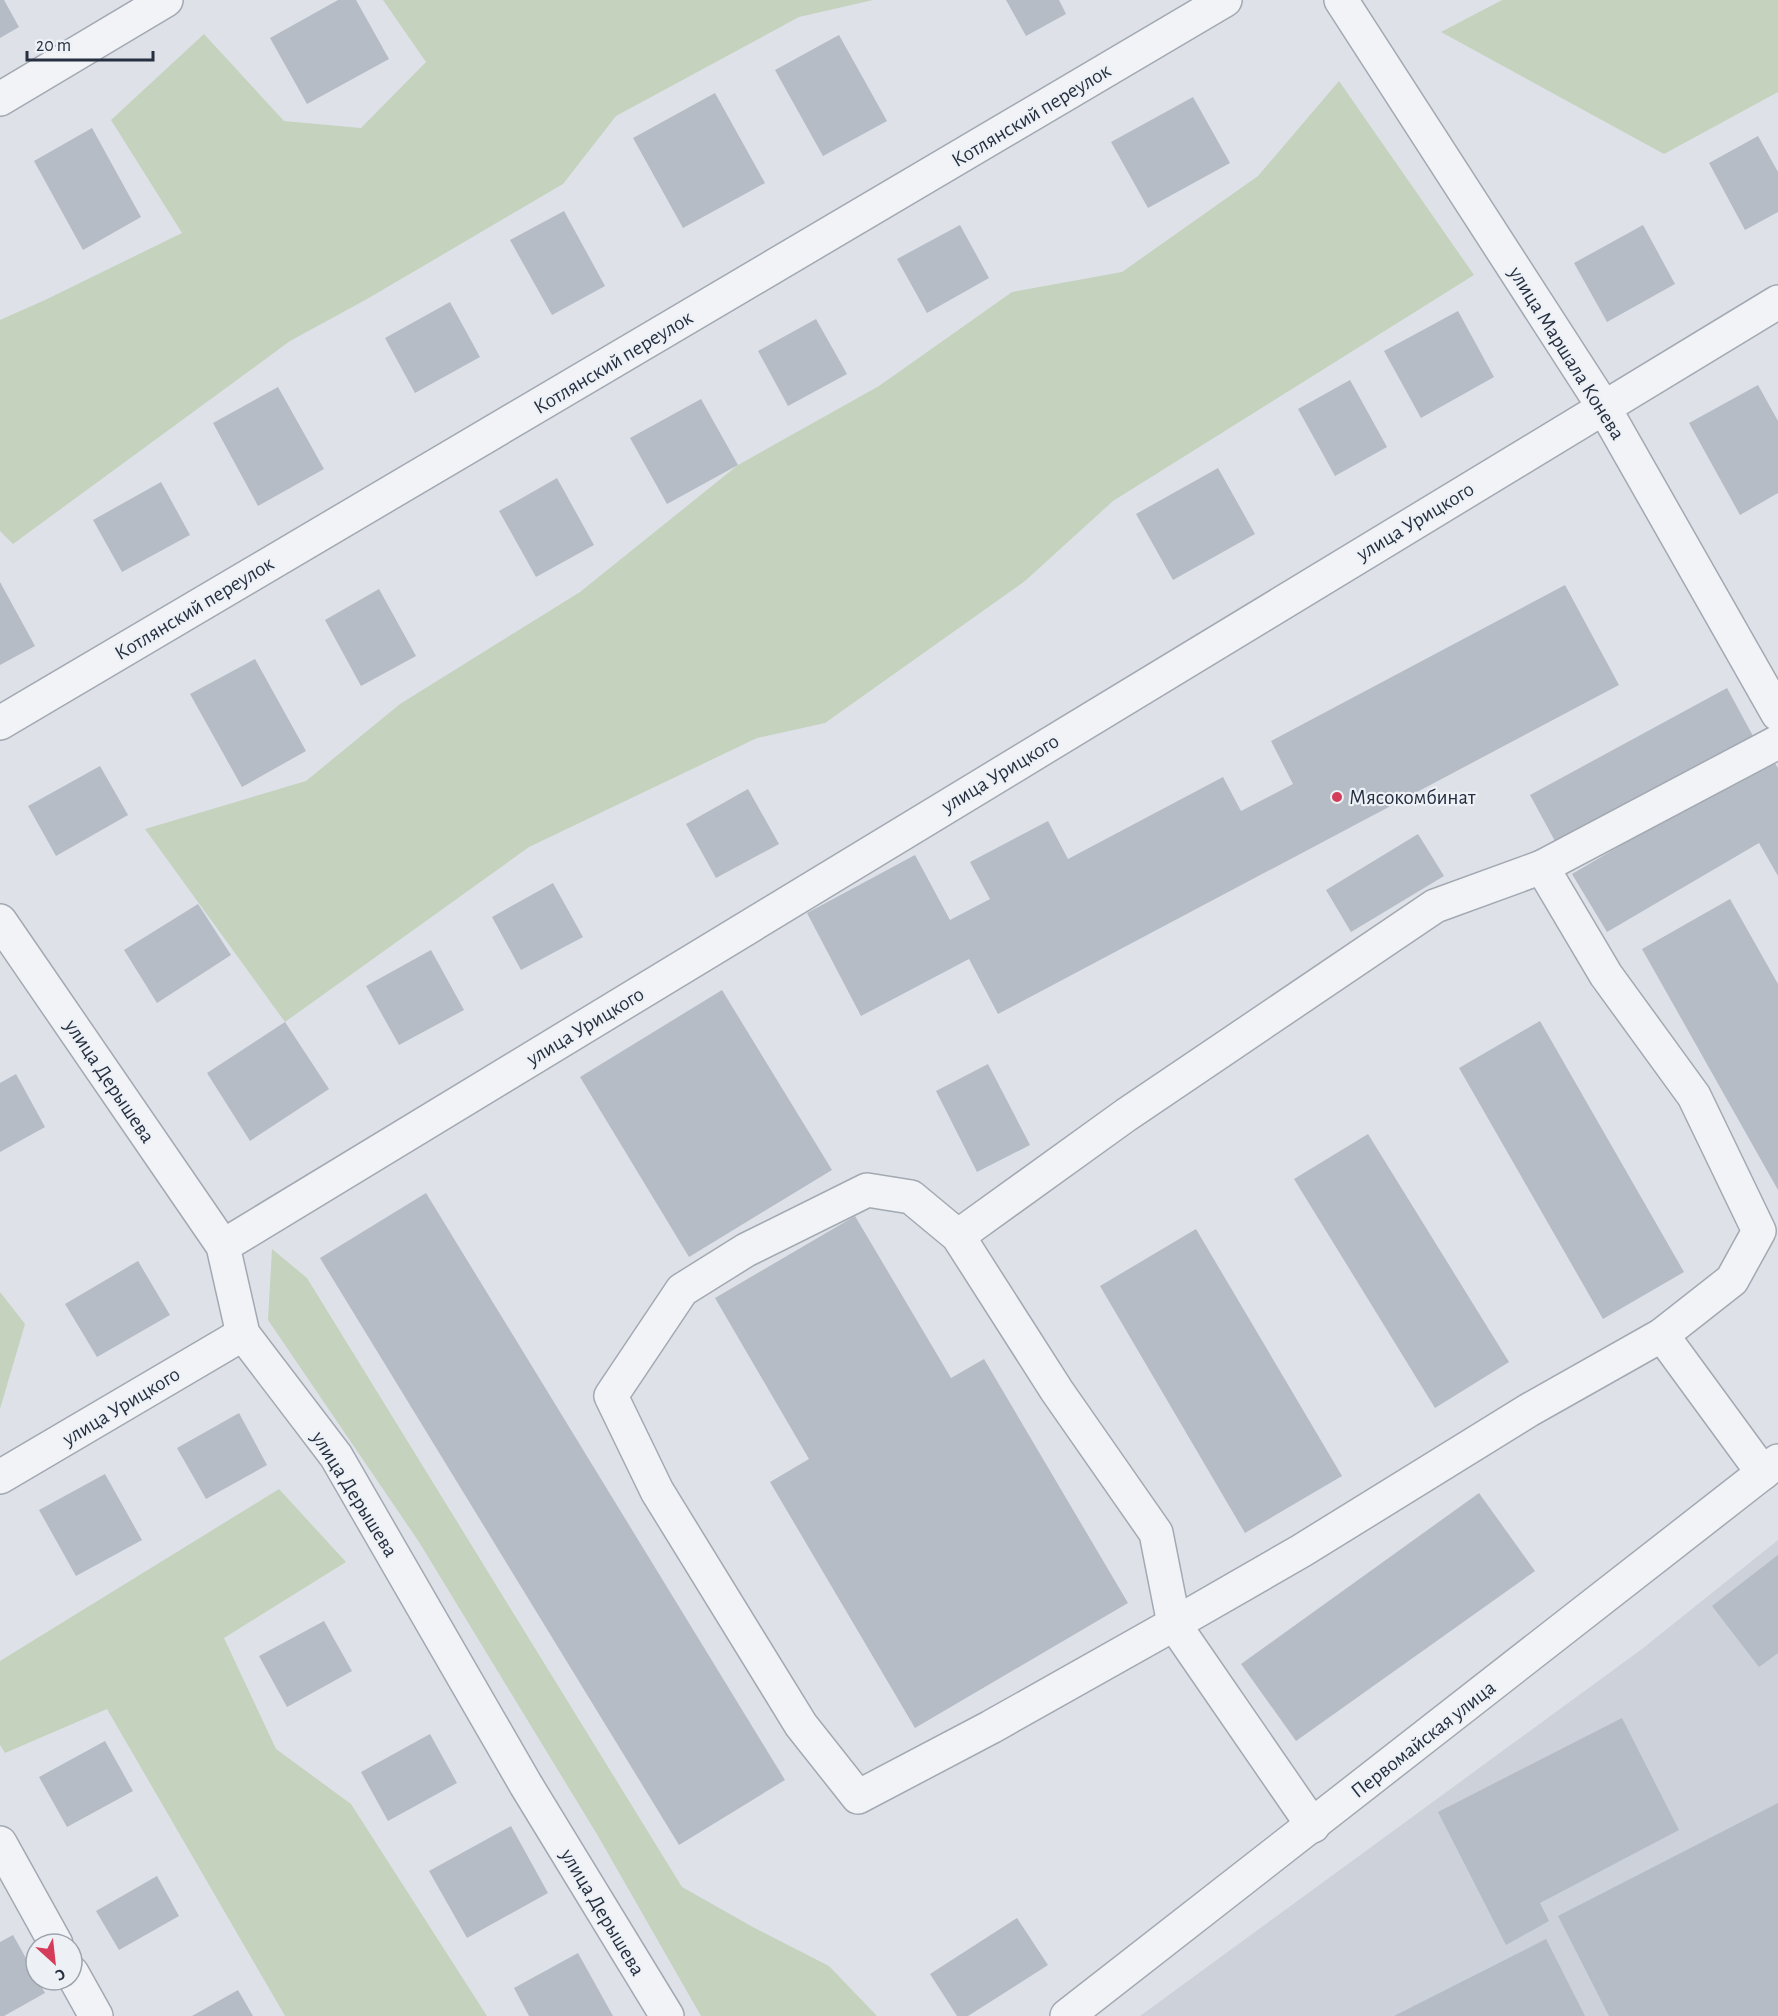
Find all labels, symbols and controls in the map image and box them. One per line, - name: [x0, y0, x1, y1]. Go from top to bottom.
- scale bar: [27, 24, 153, 62]
- text: 20 m: [36, 37, 71, 55]
- street label: Котлянский переулок: [948, 60, 1115, 171]
- street label: улица Маршала Конева: [1504, 262, 1629, 444]
- street label: Котлянский переулок: [530, 307, 697, 418]
- street label: улица Урицкого: [1352, 478, 1478, 565]
- street label: Котлянский переулок: [111, 553, 278, 664]
- street label: улица Урицкого: [937, 730, 1063, 817]
- place label: Мясокомбинат: [1349, 787, 1476, 808]
- marker: Мясокомбинат: [1330, 790, 1344, 804]
- street label: улица Урицкого: [522, 983, 648, 1070]
- street label: улица Дерышева: [60, 1015, 159, 1147]
- street label: улица Урицкого: [58, 1363, 184, 1450]
- street label: улица Дерышева: [307, 1427, 402, 1561]
- street label: Первомайская улица: [1347, 1676, 1500, 1802]
- street label: улица Дерышева: [556, 1844, 649, 1980]
- north arrow: [24, 1932, 84, 1992]
- text: С: [53, 1965, 68, 1984]

